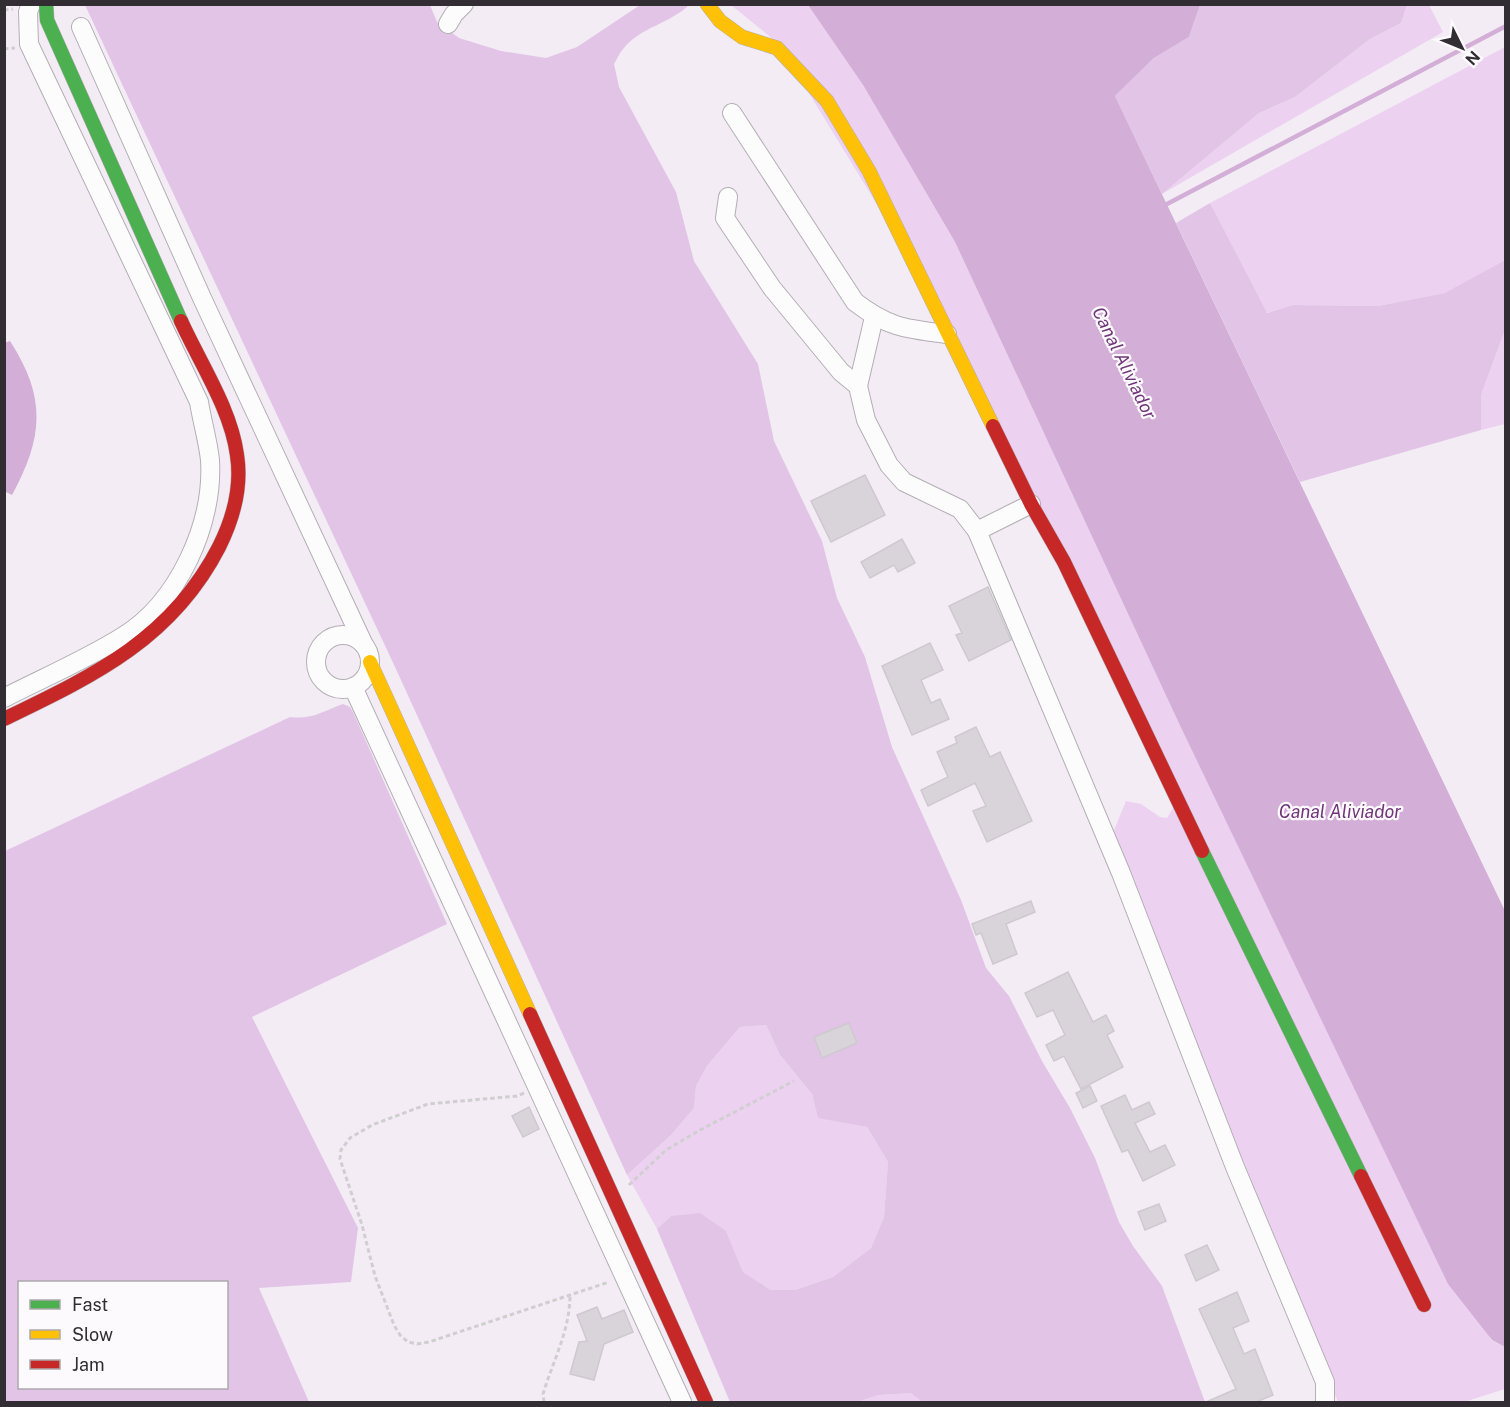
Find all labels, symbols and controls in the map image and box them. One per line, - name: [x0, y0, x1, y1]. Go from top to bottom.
- north arrow: [1432, 18, 1492, 78]
- text: N: [1461, 47, 1484, 69]
- water label: Canal Aliviador: [1088, 303, 1161, 423]
- water label: Canal Aliviador: [1279, 801, 1401, 822]
- legend: [18, 1281, 228, 1389]
- text: Fast: [72, 1294, 108, 1315]
- text: Slow: [72, 1324, 113, 1345]
- text: Jam: [72, 1354, 105, 1375]

